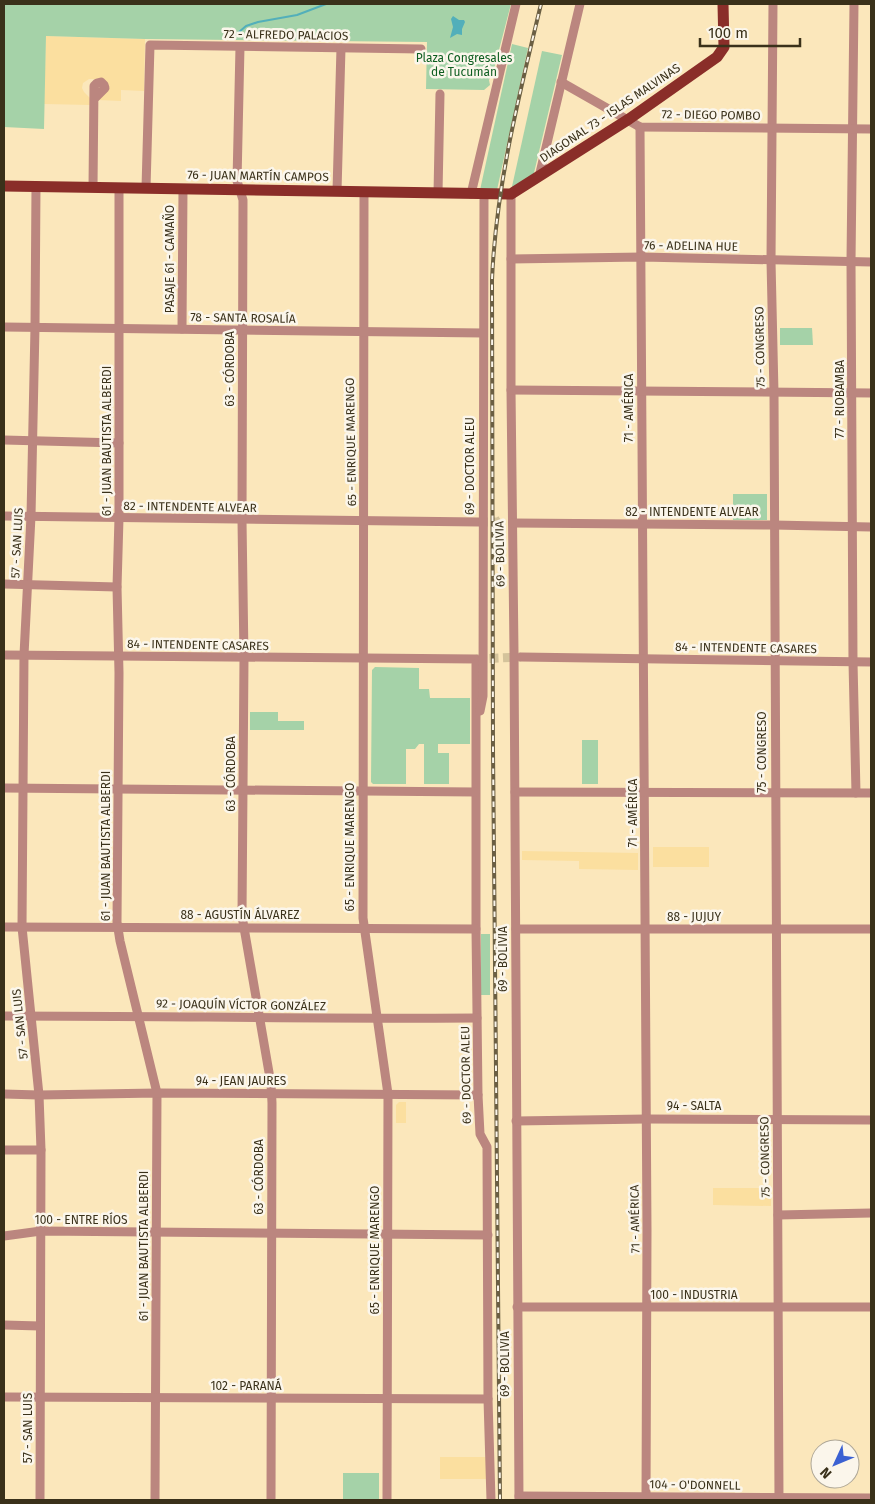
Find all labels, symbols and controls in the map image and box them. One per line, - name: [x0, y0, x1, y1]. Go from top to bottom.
- scale bar: [700, 15, 800, 47]
- text: 100 m: [708, 24, 748, 42]
- street label: 72 - ALFREDO PALACIOS: [223, 27, 349, 43]
- park label: Plaza Congresales de Tucumán: [416, 51, 513, 79]
- street label: DIAGONAL 73 - ISLAS MALVINAS: [537, 60, 683, 165]
- street label: 72 - DIEGO POMBO: [661, 107, 761, 123]
- street label: 76 - JUAN MARTÍN CAMPOS: [187, 167, 329, 184]
- street label: PASAJE 61 - CAMAÑO: [162, 205, 177, 313]
- street label: 76 - ADELINA HUE: [644, 238, 738, 254]
- street label: 75 - CONGRESO: [752, 306, 768, 388]
- street label: 78 - SANTA ROSALÍA: [190, 309, 296, 326]
- street label: 63 - CÓRDOBA: [222, 331, 237, 407]
- street label: 77 - RIOBAMBA: [833, 360, 847, 438]
- street label: 61 - JUAN BAUTISTA ALBERDI: [100, 366, 114, 516]
- street label: 71 - AMÉRICA: [621, 374, 636, 442]
- street label: 65 - ENRIQUE MARENGO: [343, 378, 359, 506]
- street label: 69 - DOCTOR ALEU: [463, 417, 477, 515]
- street label: 82 - INTENDENTE ALVEAR: [123, 499, 257, 515]
- street label: 82 - INTENDENTE ALVEAR: [625, 505, 759, 519]
- street label: 57 - SAN LUIS: [8, 507, 26, 579]
- street label: 69 - BOLIVIA: [492, 521, 508, 587]
- street label: 84 - INTENDENTE CASARES: [127, 637, 270, 653]
- street label: 84 - INTENDENTE CASARES: [675, 640, 818, 656]
- street label: 75 - CONGRESO: [755, 711, 769, 793]
- street label: 63 - CÓRDOBA: [223, 736, 238, 812]
- street label: 61 - JUAN BAUTISTA ALBERDI: [99, 771, 113, 921]
- street label: 71 - AMÉRICA: [625, 779, 640, 847]
- street label: 65 - ENRIQUE MARENGO: [343, 783, 357, 911]
- street label: 88 - AGUSTÍN ÁLVAREZ: [180, 907, 300, 922]
- street label: 88 - JUJUY: [667, 910, 721, 924]
- street label: 69 - BOLIVIA: [496, 926, 510, 992]
- street label: 57 - SAN LUIS: [9, 988, 31, 1060]
- street label: 92 - JOAQUÍN VÍCTOR GONZÁLEZ: [156, 996, 326, 1013]
- street label: 69 - DOCTOR ALEU: [458, 1026, 474, 1124]
- street label: 94 - JEAN JAURES: [196, 1074, 287, 1088]
- street label: 94 - SALTA: [667, 1099, 721, 1113]
- street label: 75 - CONGRESO: [757, 1116, 773, 1198]
- street label: 63 - CÓRDOBA: [251, 1139, 266, 1215]
- street label: 61 - JUAN BAUTISTA ALBERDI: [137, 1171, 151, 1321]
- street label: 71 - AMÉRICA: [626, 1185, 643, 1253]
- street label: 65 - ENRIQUE MARENGO: [368, 1186, 382, 1314]
- street label: 100 - ENTRE RÍOS: [34, 1212, 128, 1227]
- street label: 100 - INDUSTRIA: [650, 1288, 738, 1302]
- street label: 69 - BOLIVIA: [498, 1331, 512, 1397]
- street label: 102 - PARANÁ: [210, 1378, 282, 1393]
- street label: 57 - SAN LUIS: [21, 1392, 35, 1463]
- north arrow: [810, 1439, 860, 1489]
- text: N: [817, 1463, 835, 1482]
- street label: 104 - O'DONNELL: [649, 1477, 741, 1493]

